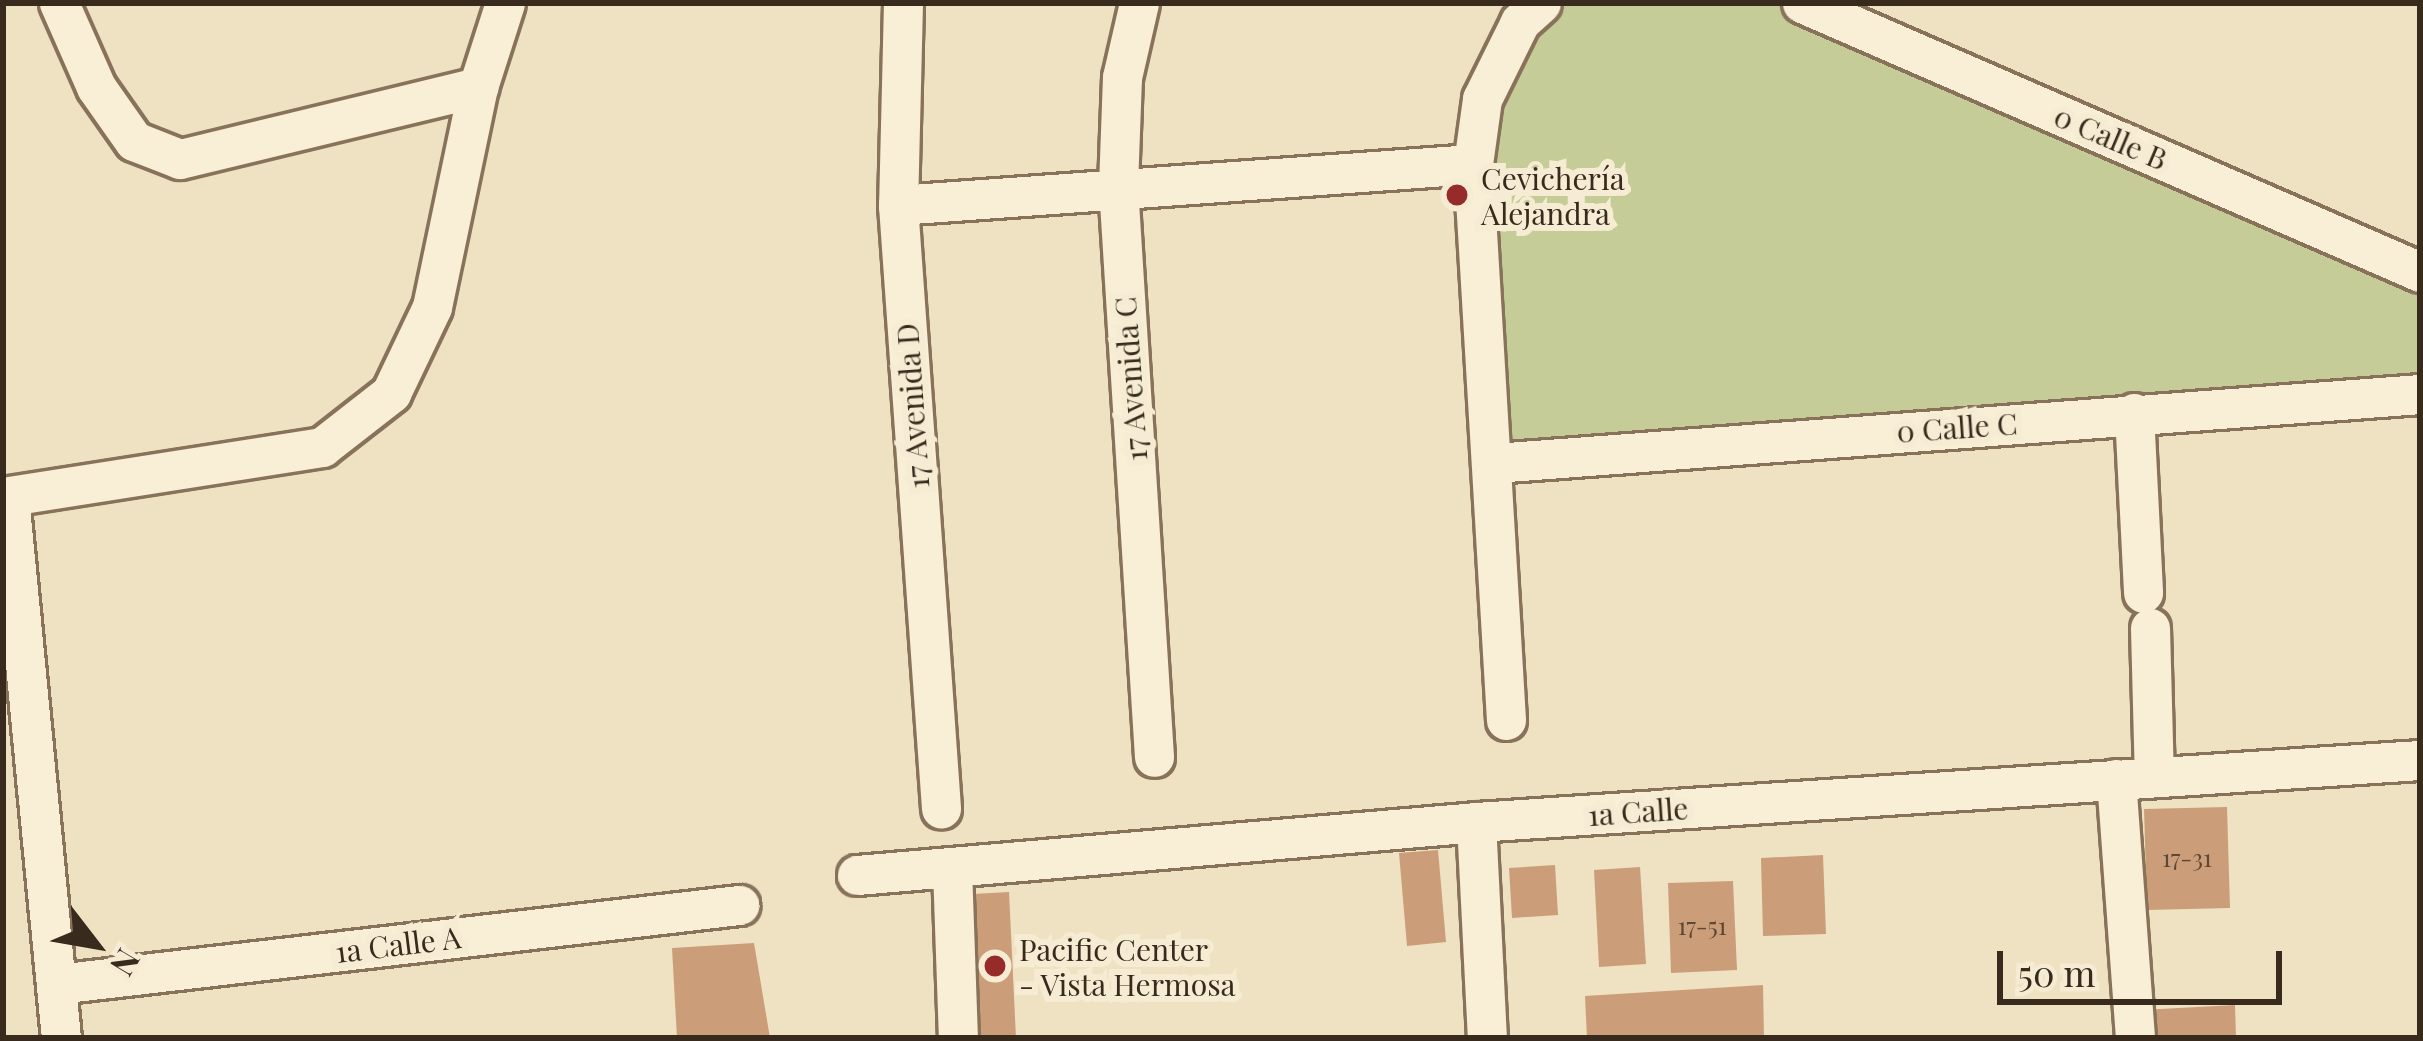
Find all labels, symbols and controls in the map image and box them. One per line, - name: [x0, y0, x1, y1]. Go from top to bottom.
- street label: 0 Calle B: [2049, 97, 2173, 177]
- place label: Cevichería Alejandra: [1481, 160, 1625, 231]
- marker: Cevichería Alejandra: [1444, 182, 1470, 208]
- street label: 17 Avenida C: [1106, 295, 1154, 463]
- street label: 17 Avenida D: [888, 321, 936, 491]
- street label: 0 Calle C: [1895, 405, 2019, 449]
- street label: 1a Calle: [1586, 790, 1690, 832]
- house number: 17-31: [2162, 844, 2212, 872]
- north arrow: [36, 885, 156, 1005]
- house number: 17-51: [1677, 912, 1727, 940]
- street label: 1a Calle A: [333, 918, 463, 970]
- scale bar: [2003, 927, 2288, 1001]
- place label: Pacific Center - Vista Hermosa: [1019, 931, 1237, 1002]
- text: N: [102, 942, 152, 985]
- text: 50 m: [2018, 948, 2095, 996]
- marker: Pacific Center - Vista Hermosa: [982, 953, 1008, 979]

